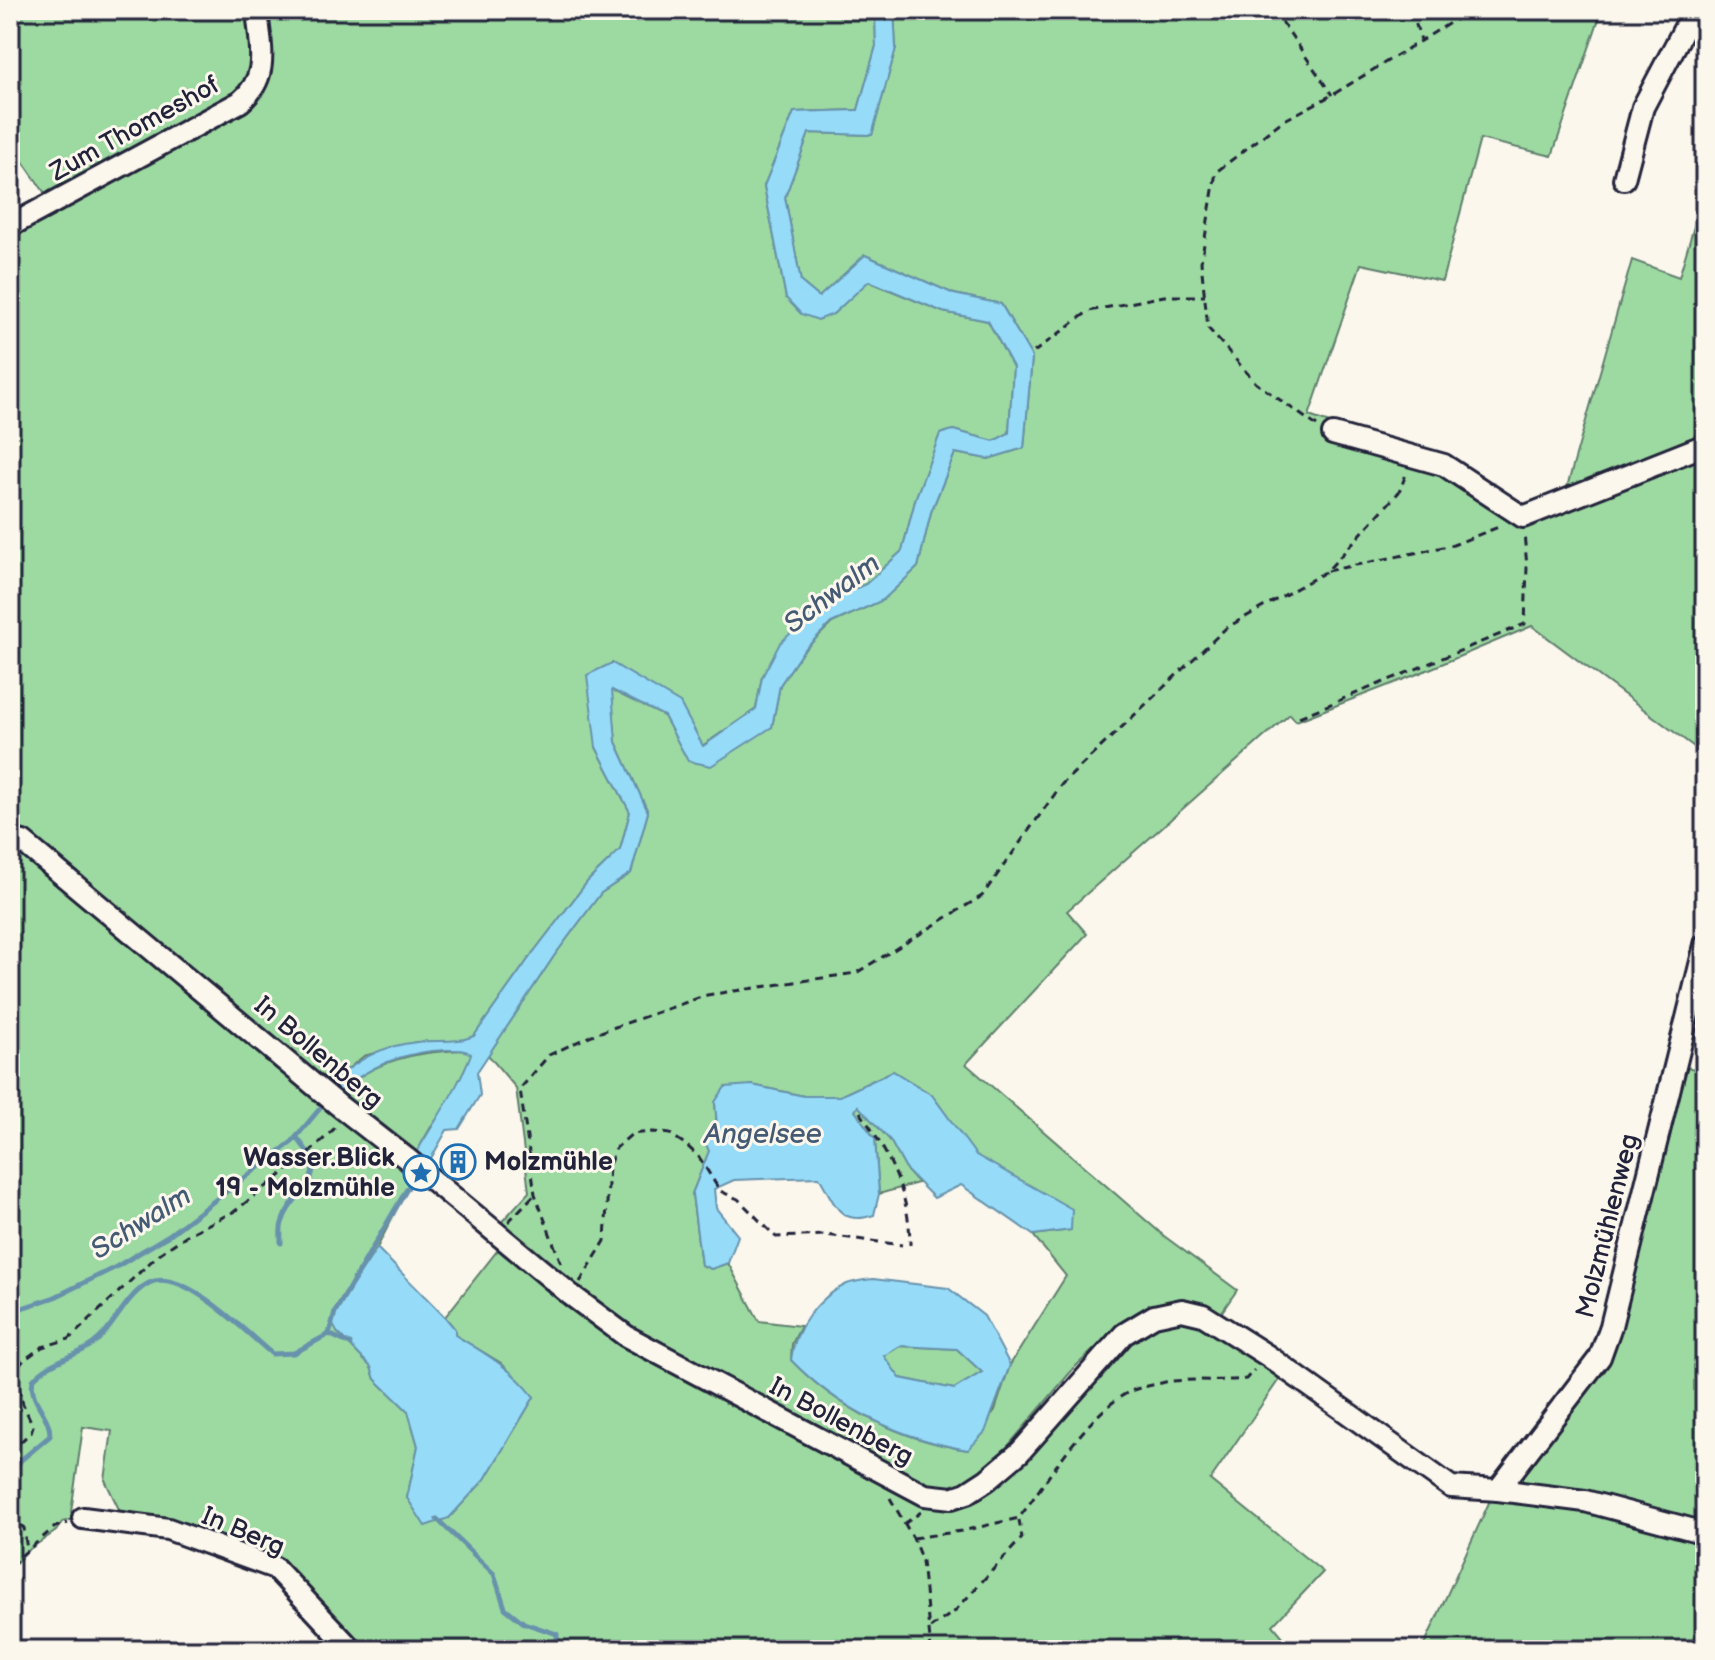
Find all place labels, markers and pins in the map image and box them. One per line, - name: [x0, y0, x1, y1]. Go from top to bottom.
- place label: Wasser.Blick 19 - Molzmühle: [215, 1143, 395, 1204]
- building icon: Molzmühle: [439, 1143, 477, 1181]
- place label: Molzmühle: [484, 1147, 613, 1178]
- place icon: Wasser.Blick 19 - Molzmühle: [402, 1154, 440, 1192]

